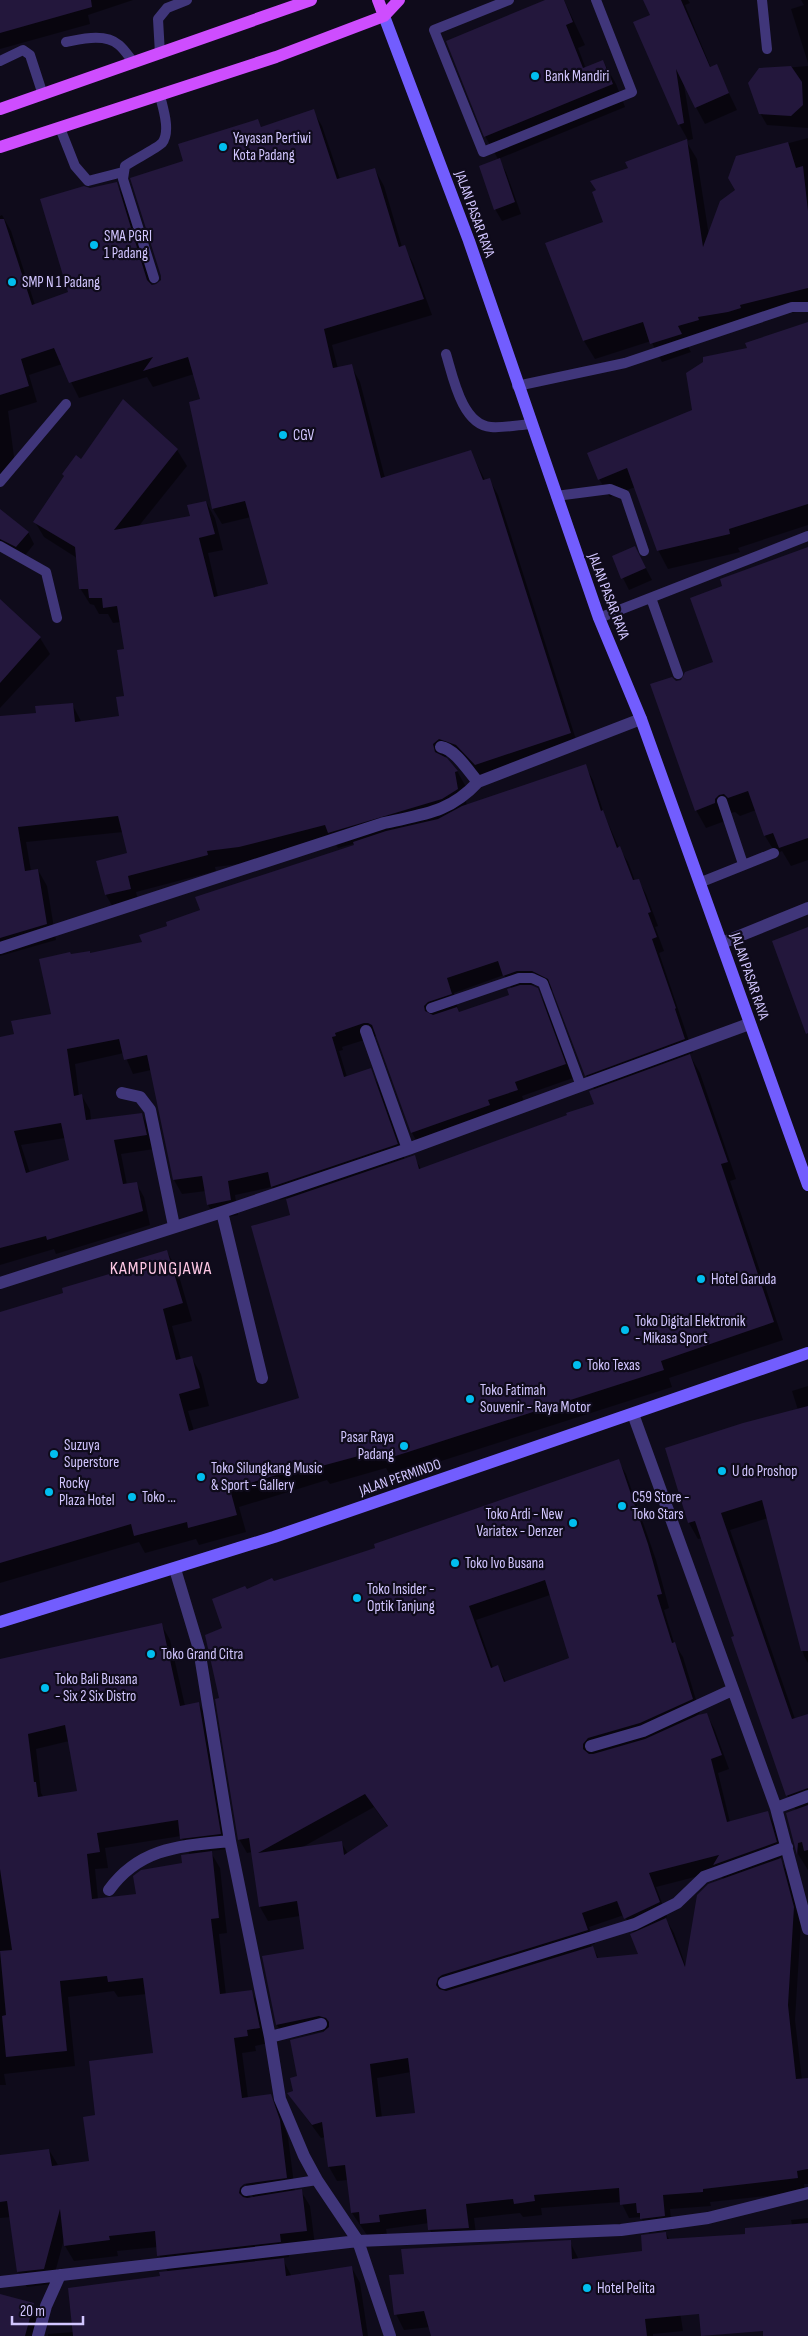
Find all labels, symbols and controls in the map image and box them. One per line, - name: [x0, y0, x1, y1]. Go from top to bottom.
- place label: Bank Mandiri: [545, 67, 609, 86]
- marker: Bank Mandiri: [529, 70, 541, 82]
- place label: Yayasan Pertiwi Kota Padang: [233, 129, 311, 165]
- marker: Yayasan Pertiwi Kota Padang: [217, 141, 229, 153]
- street label: JALAN PASAR RAYA: [450, 167, 499, 261]
- place label: SMA PGRI 1 Padang: [104, 227, 152, 263]
- marker: SMA PGRI 1 Padang: [88, 239, 100, 251]
- place label: SMP N 1 Padang: [22, 273, 100, 292]
- marker: SMP N 1 Padang: [6, 276, 18, 288]
- place label: CGV: [293, 426, 315, 445]
- marker: CGV: [277, 429, 289, 441]
- street label: JALAN PASAR RAYA: [583, 549, 634, 643]
- street label: JALAN PASAR RAYA: [725, 929, 773, 1023]
- district label: KAMPUNGJAWA: [110, 1258, 212, 1279]
- place label: Hotel Garuda: [711, 1270, 777, 1289]
- marker: Hotel Garuda: [695, 1273, 707, 1285]
- place label: Toko Digital Elektronik - Mikasa Sport: [635, 1312, 746, 1348]
- marker: Toko Digital Elektronik - Mikasa Sport: [619, 1324, 631, 1336]
- place label: Toko Texas: [587, 1356, 640, 1375]
- marker: Toko Texas: [571, 1359, 583, 1371]
- place label: Toko Fatimah Souvenir - Raya Motor: [480, 1381, 591, 1417]
- marker: Toko Fatimah Souvenir - Raya Motor: [464, 1393, 476, 1405]
- place label: Pasar Raya Padang: [341, 1428, 394, 1464]
- place label: Suzuya Superstore: [64, 1436, 119, 1472]
- marker: Pasar Raya Padang: [398, 1440, 410, 1452]
- marker: Suzuya Superstore: [48, 1448, 60, 1460]
- street label: JALAN PERMINDO: [356, 1455, 444, 1501]
- place label: Toko Silungkang Music & Sport - Gallery: [211, 1459, 323, 1495]
- place label: U do Proshop: [732, 1462, 798, 1481]
- marker: U do Proshop: [716, 1465, 728, 1477]
- marker: Toko Silungkang Music & Sport - Gallery: [195, 1471, 207, 1483]
- place label: Rocky Plaza Hotel: [59, 1474, 115, 1510]
- marker: Rocky Plaza Hotel: [43, 1486, 55, 1498]
- place label: Toko ...: [142, 1488, 176, 1507]
- place label: C59 Store - Toko Stars: [632, 1488, 689, 1524]
- marker: Toko ...: [126, 1491, 138, 1503]
- marker: C59 Store - Toko Stars: [616, 1500, 628, 1512]
- place label: Toko Ardi - New Variatex - Denzer: [476, 1505, 564, 1541]
- marker: Toko Ardi - New Variatex - Denzer: [567, 1517, 579, 1529]
- place label: Toko Ivo Busana: [465, 1554, 544, 1573]
- marker: Toko Ivo Busana: [449, 1557, 461, 1569]
- place label: Toko Insider - Optik Tanjung: [367, 1580, 435, 1616]
- marker: Toko Insider - Optik Tanjung: [351, 1592, 363, 1604]
- place label: Toko Grand Citra: [161, 1645, 244, 1664]
- marker: Toko Grand Citra: [145, 1648, 157, 1660]
- place label: Toko Bali Busana - Six 2 Six Distro: [55, 1670, 138, 1706]
- marker: Toko Bali Busana - Six 2 Six Distro: [39, 1682, 51, 1694]
- place label: Hotel Pelita: [597, 2279, 655, 2298]
- marker: Hotel Pelita: [581, 2282, 593, 2294]
- scale bar: [12, 2294, 84, 2326]
- text: 20 m: [20, 2302, 45, 2321]

